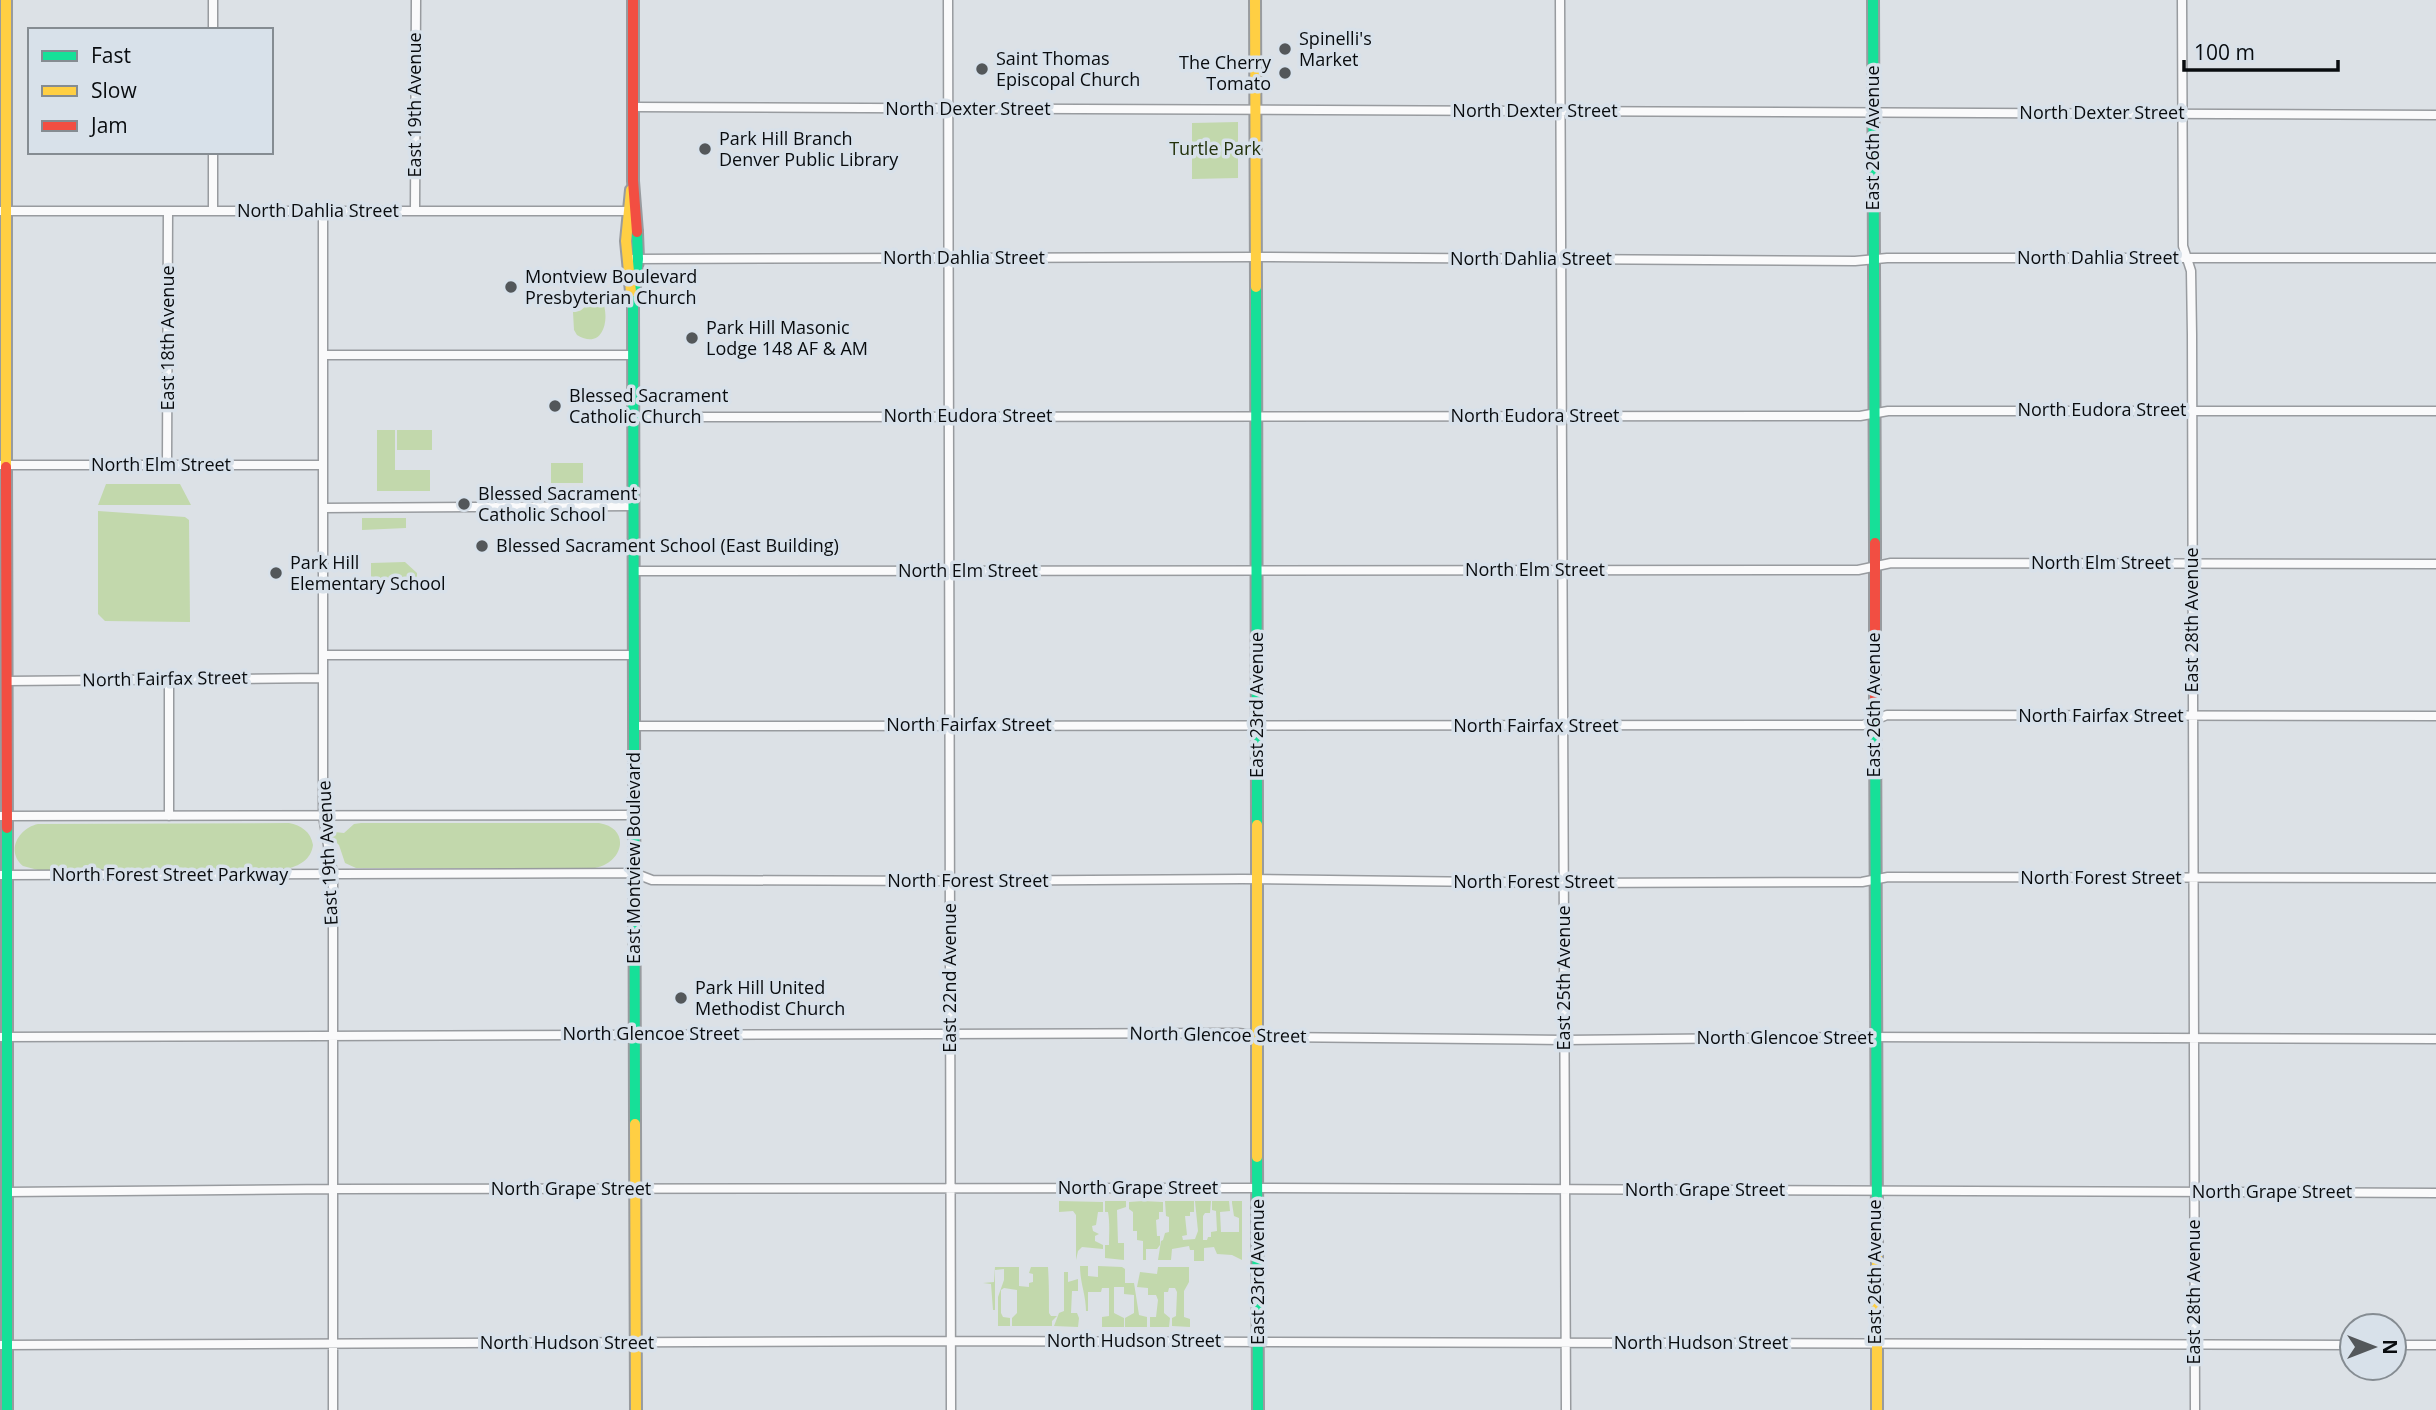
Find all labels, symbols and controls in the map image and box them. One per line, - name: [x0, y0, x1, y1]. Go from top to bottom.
- place label: Spinelli's Market: [1299, 26, 1372, 71]
- legend: [28, 28, 273, 154]
- scale bar: [2184, 28, 2338, 72]
- street label: East 19th Avenue: [402, 32, 426, 178]
- text: 100 m: [2194, 38, 2255, 66]
- text: Fast: [91, 41, 131, 69]
- marker: Spinelli's Market: [1277, 41, 1293, 57]
- place label: Saint Thomas Episcopal Church: [996, 46, 1140, 91]
- place label: The Cherry Tomato: [1179, 50, 1272, 95]
- marker: Saint Thomas Episcopal Church: [974, 61, 990, 77]
- marker: The Cherry Tomato: [1277, 65, 1293, 81]
- street label: East 26th Avenue: [1860, 65, 1884, 211]
- text: Slow: [91, 76, 137, 104]
- street label: North Dexter Street: [885, 96, 1051, 120]
- street label: North Dexter Street: [1452, 98, 1618, 122]
- street label: North Dexter Street: [2019, 100, 2185, 124]
- text: Jam: [89, 111, 128, 139]
- place label: Park Hill Branch Denver Public Library: [719, 126, 899, 171]
- park label: Turtle Park: [1169, 136, 1261, 160]
- marker: Park Hill Branch Denver Public Library: [697, 141, 713, 157]
- street label: North Dahlia Street: [237, 198, 399, 222]
- street label: North Dahlia Street: [883, 245, 1045, 269]
- street label: North Dahlia Street: [2017, 245, 2179, 269]
- street label: North Dahlia Street: [1450, 246, 1612, 270]
- place label: Montview Boulevard Presbyterian Church: [525, 264, 697, 309]
- street label: East 18th Avenue: [155, 265, 179, 411]
- marker: Montview Boulevard Presbyterian Church: [503, 279, 519, 295]
- place label: Park Hill Masonic Lodge 148 AF & AM: [706, 315, 868, 360]
- marker: Park Hill Masonic Lodge 148 AF & AM: [684, 330, 700, 346]
- place label: Blessed Sacrament Catholic Church: [569, 383, 728, 428]
- street label: North Eudora Street: [2017, 397, 2187, 421]
- marker: Blessed Sacrament Catholic Church: [547, 398, 563, 414]
- street label: North Eudora Street: [883, 403, 1053, 427]
- street label: North Eudora Street: [1450, 403, 1620, 427]
- street label: North Elm Street: [91, 452, 231, 476]
- place label: Blessed Sacrament Catholic School: [478, 481, 637, 526]
- marker: Blessed Sacrament Catholic School: [456, 496, 472, 512]
- place label: Blessed Sacrament School (East Building): [496, 533, 839, 557]
- marker: Blessed Sacrament School (East Building): [474, 538, 490, 554]
- street label: East 28th Avenue: [2179, 547, 2203, 693]
- place label: Park Hill Elementary School: [290, 550, 446, 595]
- street label: North Elm Street: [2031, 550, 2171, 574]
- street label: North Elm Street: [1465, 557, 1605, 581]
- street label: North Elm Street: [898, 558, 1038, 582]
- marker: Park Hill Elementary School: [268, 565, 284, 581]
- street label: East 23rd Avenue: [1244, 632, 1268, 778]
- street label: East 26th Avenue: [1861, 632, 1885, 778]
- street label: North Fairfax Street: [82, 665, 248, 691]
- street label: North Fairfax Street: [2018, 703, 2184, 727]
- street label: North Fairfax Street: [886, 712, 1052, 736]
- street label: North Fairfax Street: [1453, 713, 1619, 737]
- street label: East Montview Boulevard: [621, 752, 645, 964]
- street label: East 19th Avenue: [311, 780, 343, 926]
- street label: North Forest Street Parkway: [52, 862, 289, 886]
- street label: North Forest Street: [2020, 865, 2182, 889]
- street label: North Forest Street: [887, 868, 1049, 892]
- street label: North Forest Street: [1453, 869, 1615, 893]
- street label: East 22nd Avenue: [937, 903, 961, 1053]
- street label: East 25th Avenue: [1551, 905, 1575, 1051]
- place label: Park Hill United Methodist Church: [695, 975, 845, 1020]
- marker: Park Hill United Methodist Church: [673, 990, 689, 1006]
- street label: North Glencoe Street: [1129, 1020, 1307, 1048]
- street label: North Glencoe Street: [562, 1021, 740, 1045]
- street label: North Glencoe Street: [1696, 1025, 1874, 1049]
- street label: North Grape Street: [1058, 1175, 1218, 1199]
- street label: North Grape Street: [491, 1176, 651, 1200]
- street label: North Grape Street: [1625, 1177, 1785, 1201]
- street label: North Grape Street: [2192, 1179, 2352, 1203]
- street label: East 23rd Avenue: [1245, 1199, 1269, 1345]
- street label: East 26th Avenue: [1862, 1199, 1886, 1345]
- street label: East 28th Avenue: [2181, 1219, 2205, 1365]
- north arrow: [2338, 1312, 2408, 1382]
- street label: North Hudson Street: [1047, 1328, 1221, 1352]
- street label: North Hudson Street: [480, 1330, 654, 1354]
- street label: North Hudson Street: [1614, 1330, 1788, 1354]
- text: N: [2377, 1339, 2403, 1355]

